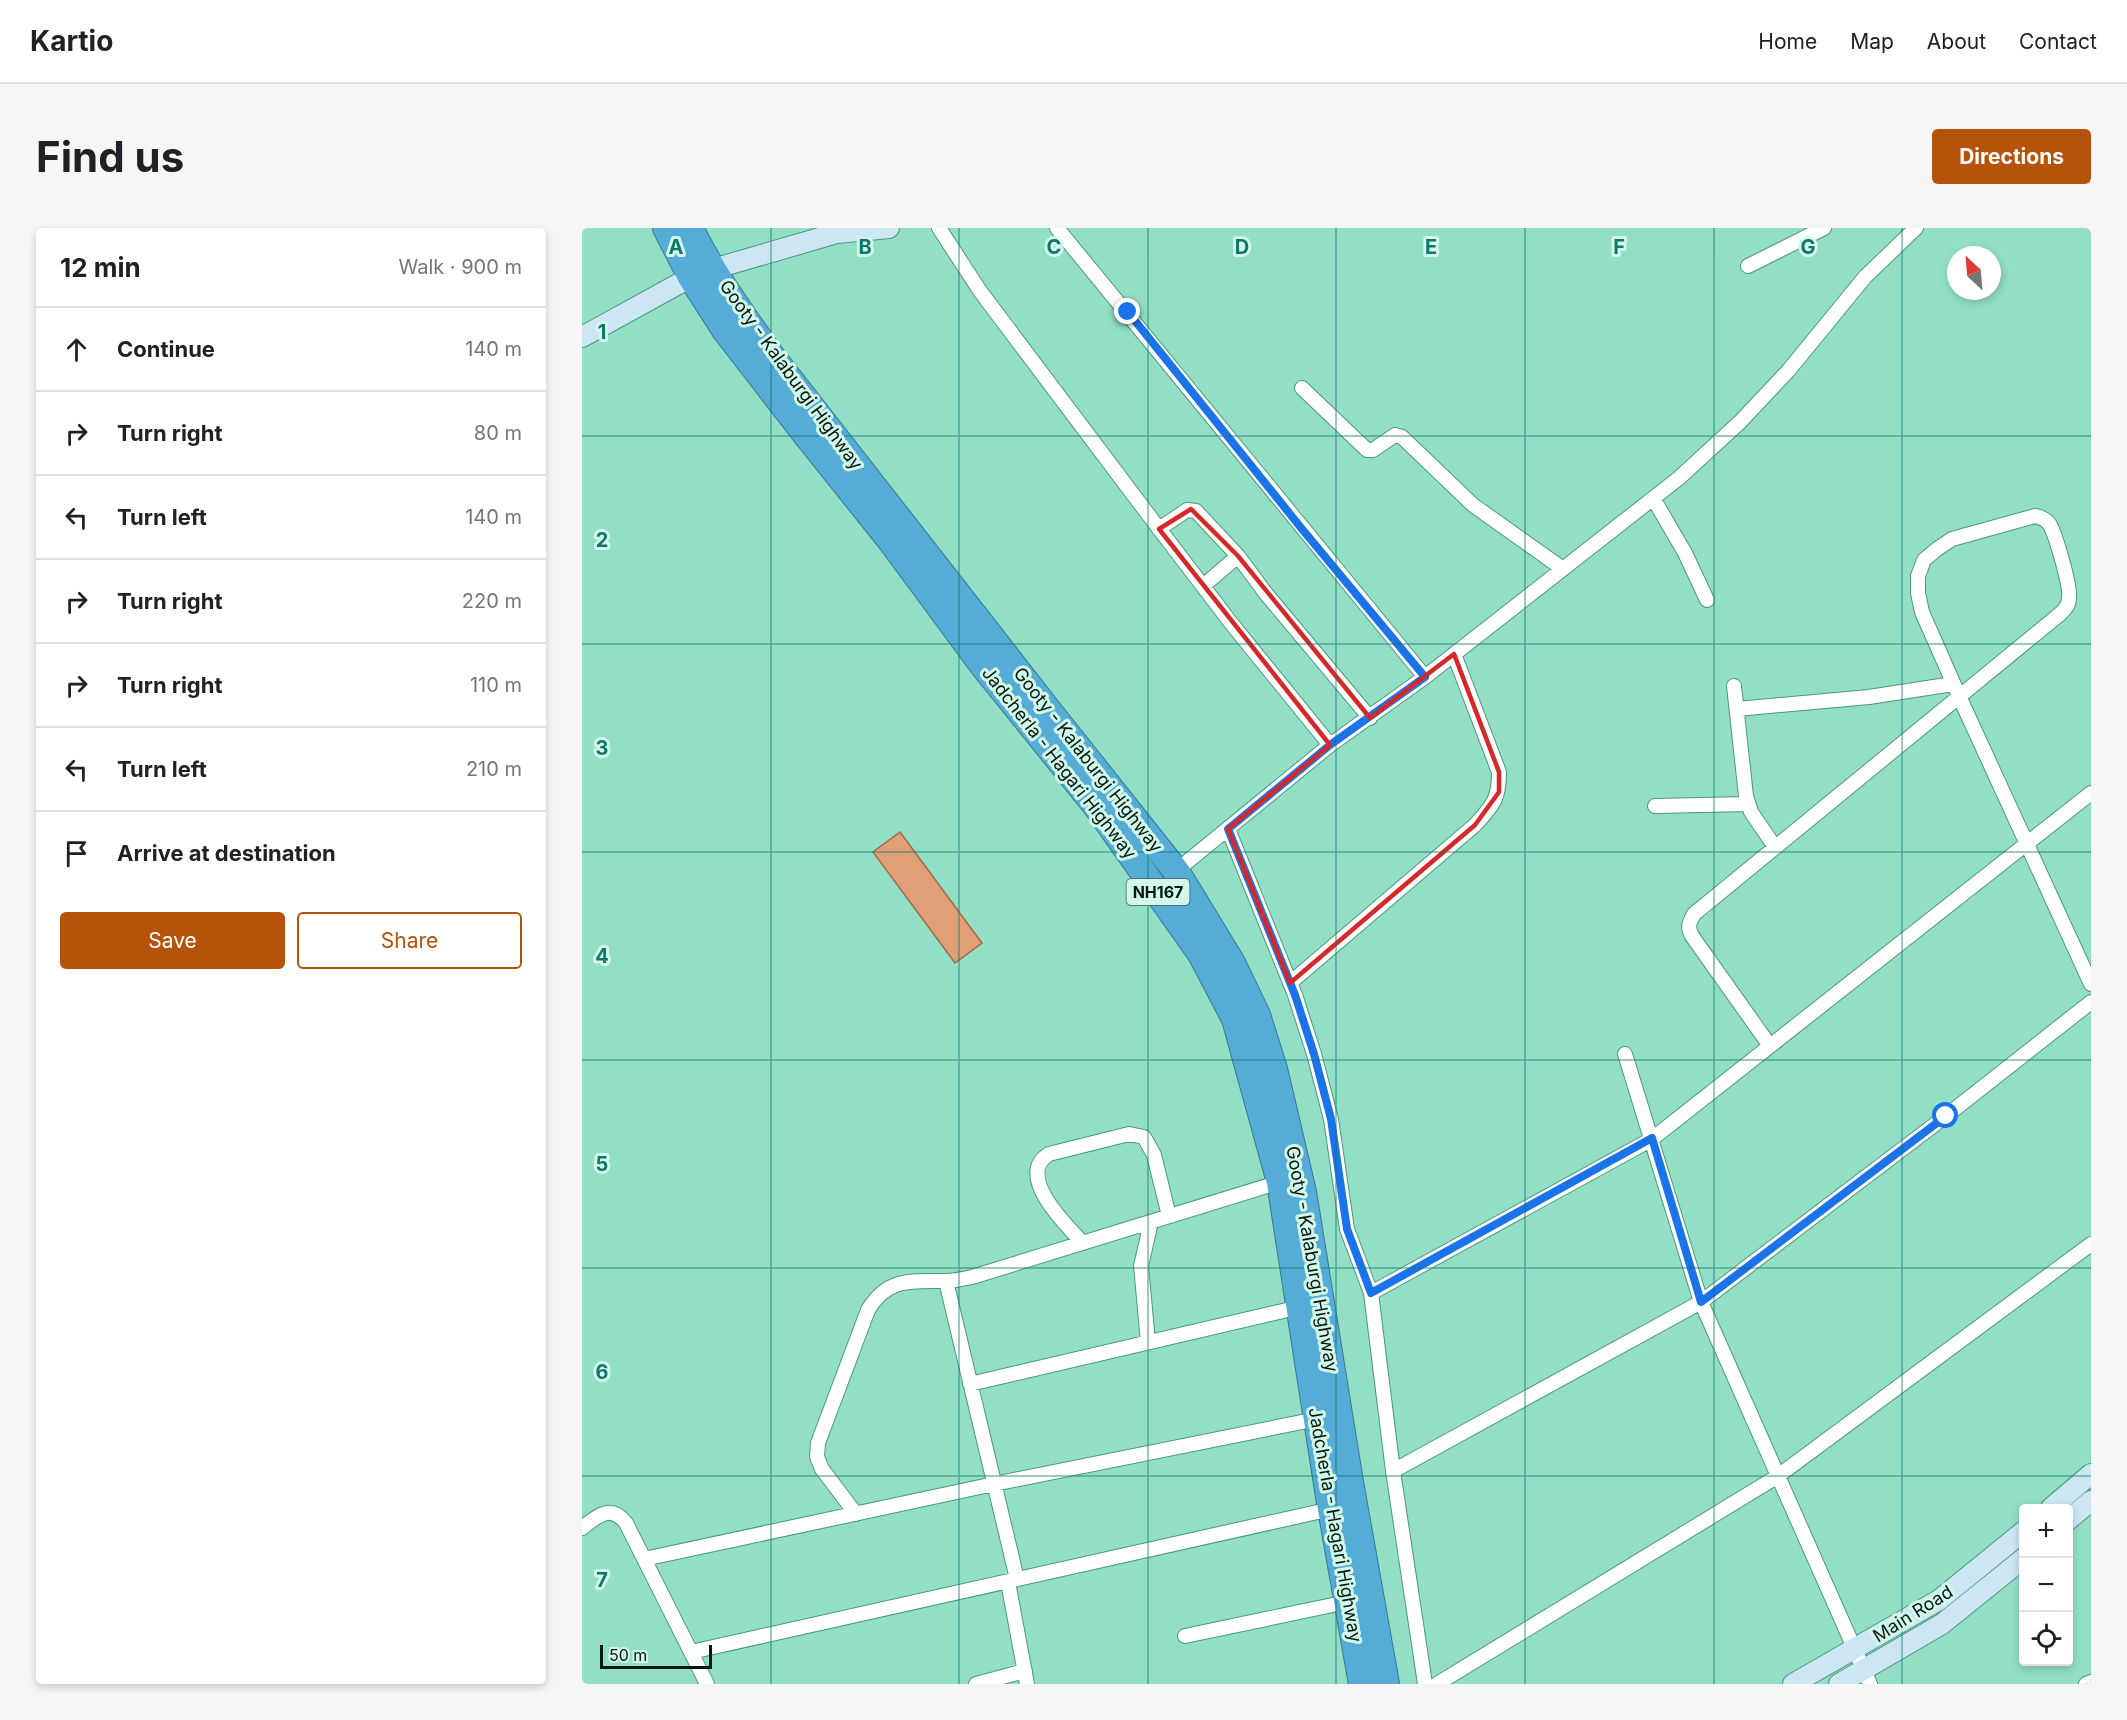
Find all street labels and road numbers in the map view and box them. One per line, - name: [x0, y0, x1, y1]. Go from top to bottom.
- street label: Gooty - Kalaburgi Highway: [716, 276, 867, 474]
- street label: Jadcherla - Hagari Highway: [978, 662, 1141, 863]
- street label: Gooty - Kalaburgi Highway: [1010, 663, 1167, 856]
- road number: NH167: [1126, 879, 1190, 905]
- street label: Gooty - Kalaburgi Highway: [1282, 1144, 1343, 1374]
- street label: Jadcherla - Hagari Highway: [1304, 1406, 1366, 1644]
- street label: Main Road: [1869, 1581, 1956, 1646]

